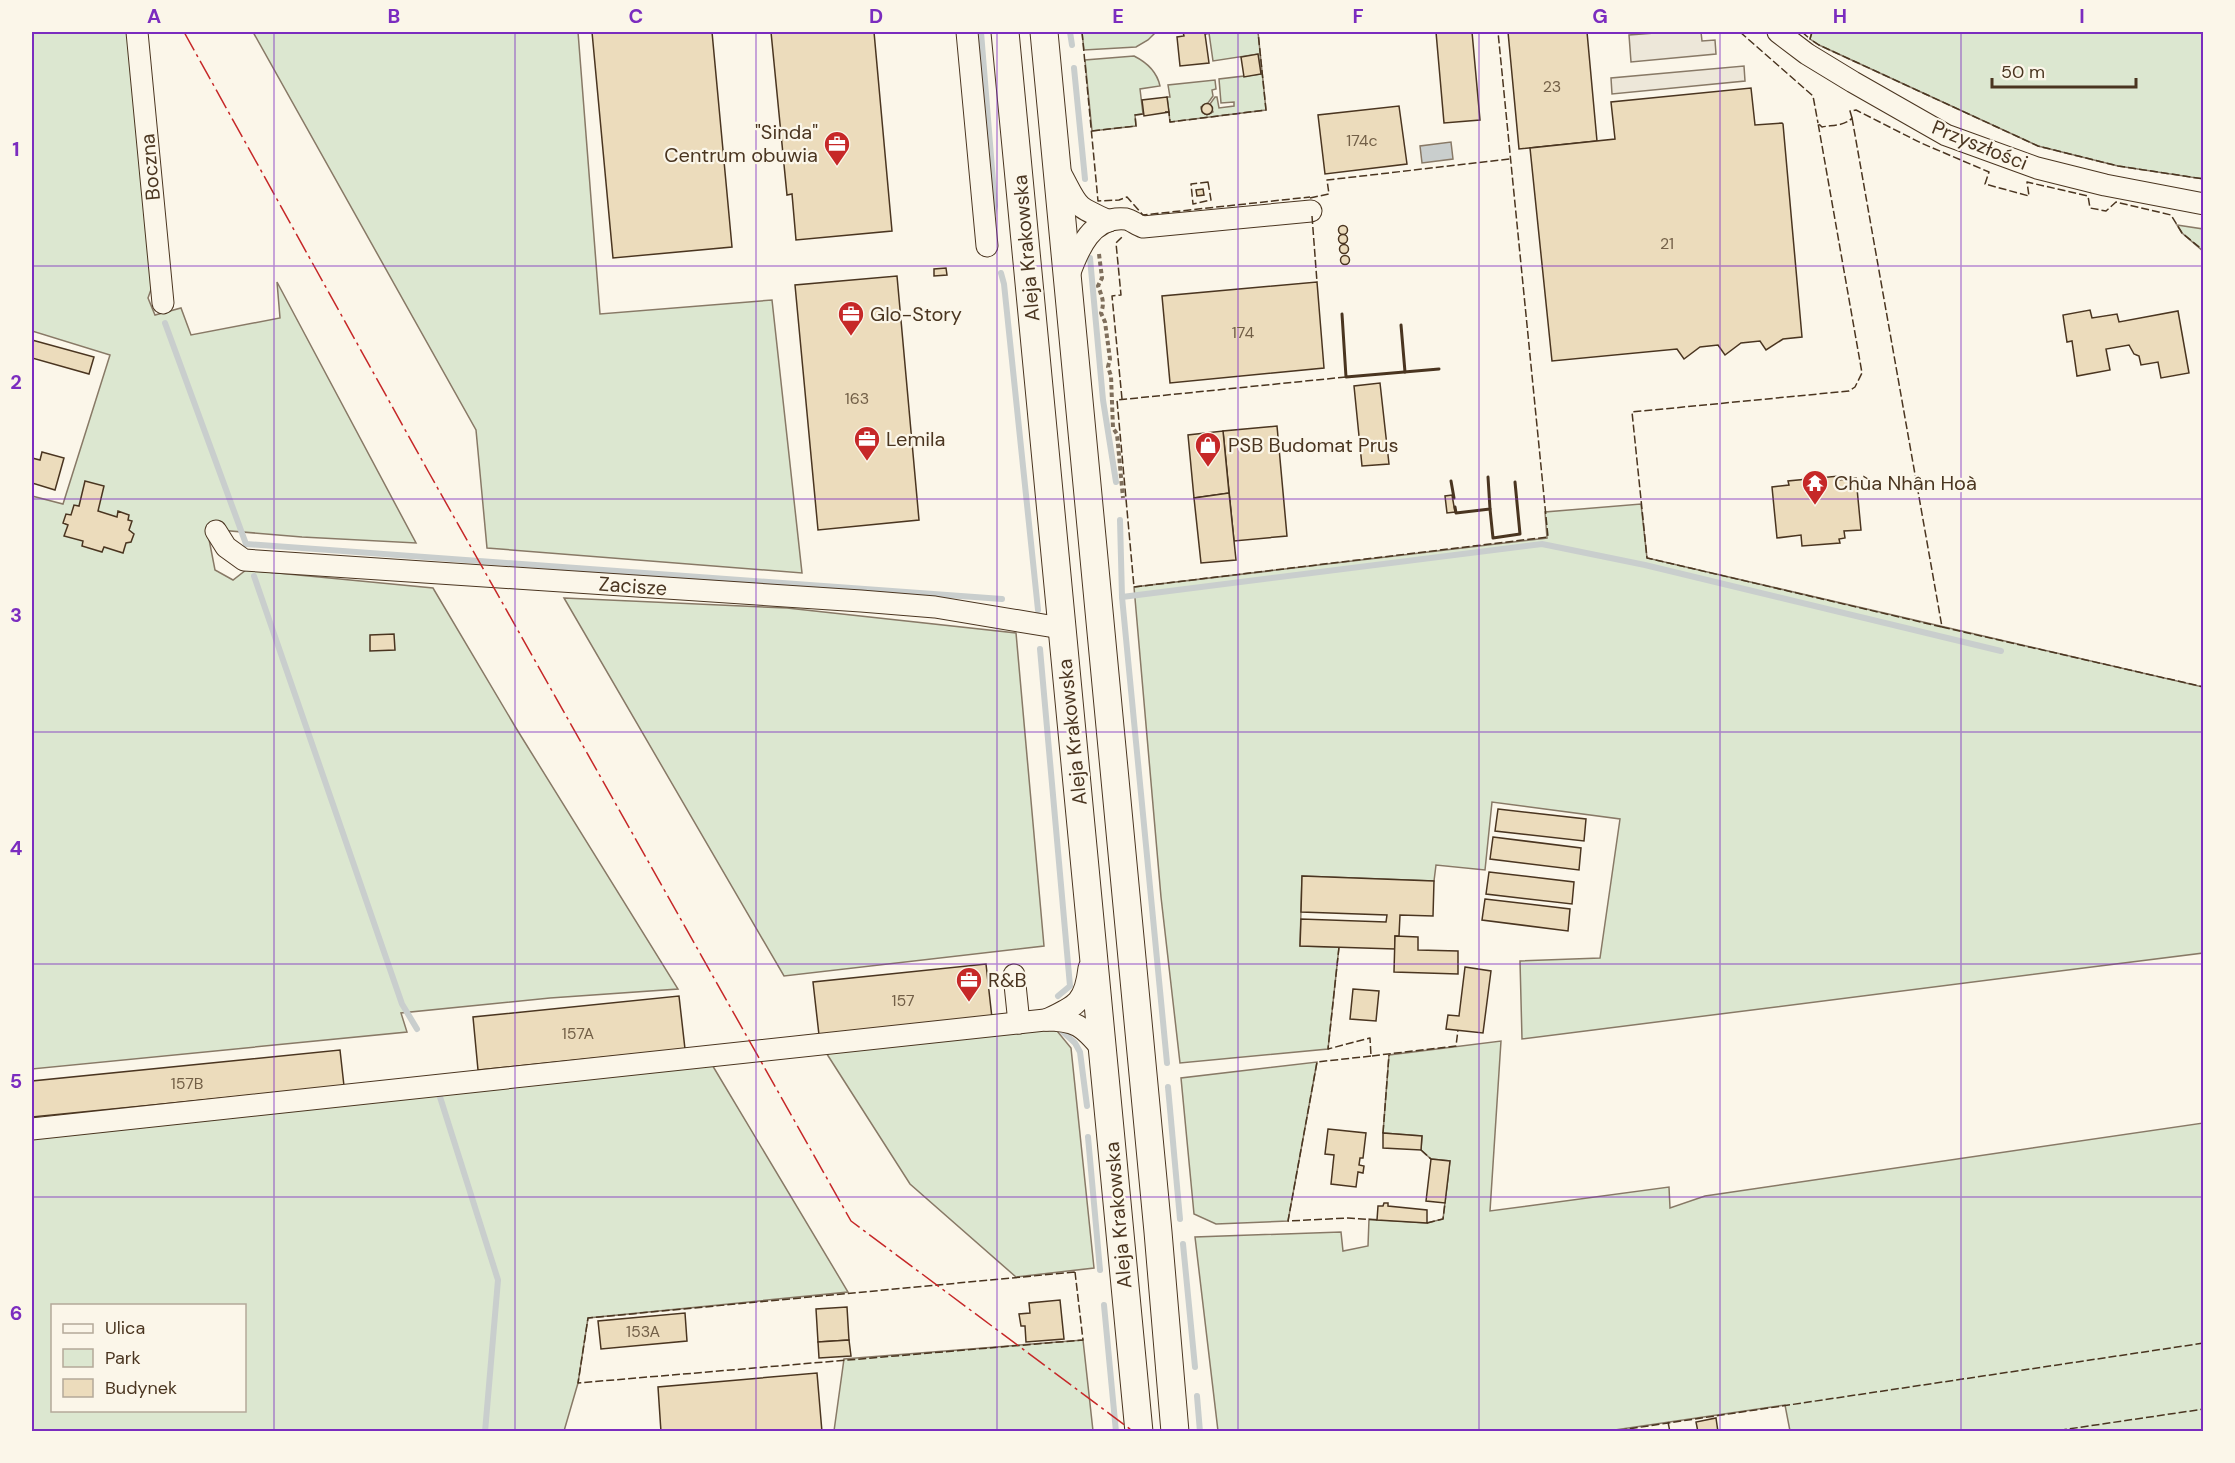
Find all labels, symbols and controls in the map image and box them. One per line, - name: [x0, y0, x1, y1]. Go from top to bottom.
- text: A: [147, 3, 161, 29]
- text: B: [388, 3, 400, 29]
- text: C: [629, 3, 643, 29]
- text: D: [869, 3, 883, 29]
- text: E: [1112, 3, 1124, 29]
- text: F: [1352, 3, 1364, 29]
- text: G: [1592, 3, 1608, 29]
- text: H: [1833, 3, 1847, 29]
- text: I: [2079, 3, 2085, 29]
- scale bar: [1992, 51, 2136, 89]
- text: 50 m: [2001, 60, 2045, 84]
- house number: 23: [1543, 76, 1561, 97]
- street label: Przyszłości: [1928, 114, 2032, 176]
- place label: "Sinda" Centrum obuwia: [664, 119, 818, 168]
- office icon: "Sinda" Centrum obuwia: [822, 129, 852, 167]
- house number: 174c: [1346, 130, 1378, 151]
- street label: Boczna: [134, 133, 166, 201]
- text: 1: [12, 136, 20, 162]
- street label: Aleja Krakowska: [1007, 174, 1045, 322]
- house number: 21: [1660, 233, 1674, 254]
- office icon: Glo-Story: [836, 299, 866, 337]
- place label: Glo-Story: [870, 301, 962, 327]
- house number: 174: [1232, 322, 1254, 343]
- text: 2: [10, 369, 22, 395]
- house number: 163: [845, 388, 869, 409]
- office icon: Lemila: [852, 424, 882, 462]
- place label: Lemila: [886, 426, 945, 452]
- shop icon: PSB Budomat Prus: [1193, 430, 1223, 468]
- place label: PSB Budomat Prus: [1228, 432, 1399, 458]
- temple icon: Chùa Nhân Hoà: [1800, 468, 1830, 506]
- place label: Chùa Nhân Hoà: [1834, 470, 1977, 496]
- street label: Zacisze: [598, 571, 668, 601]
- text: 3: [10, 602, 22, 628]
- street label: Aleja Krakowska: [1051, 657, 1093, 807]
- text: 4: [10, 835, 23, 861]
- office icon: R&B: [954, 965, 984, 1003]
- place label: R&B: [988, 967, 1027, 993]
- house number: 157: [891, 990, 915, 1011]
- house number: 157A: [562, 1023, 594, 1044]
- text: 5: [10, 1068, 22, 1094]
- house number: 157B: [171, 1073, 203, 1094]
- street label: Aleja Krakowska: [1099, 1141, 1137, 1289]
- text: 6: [10, 1300, 22, 1326]
- legend: [51, 1304, 246, 1412]
- text: Ulica: [105, 1316, 145, 1340]
- house number: 153A: [626, 1321, 660, 1342]
- text: Park: [105, 1346, 141, 1370]
- text: Budynek: [105, 1376, 177, 1400]

